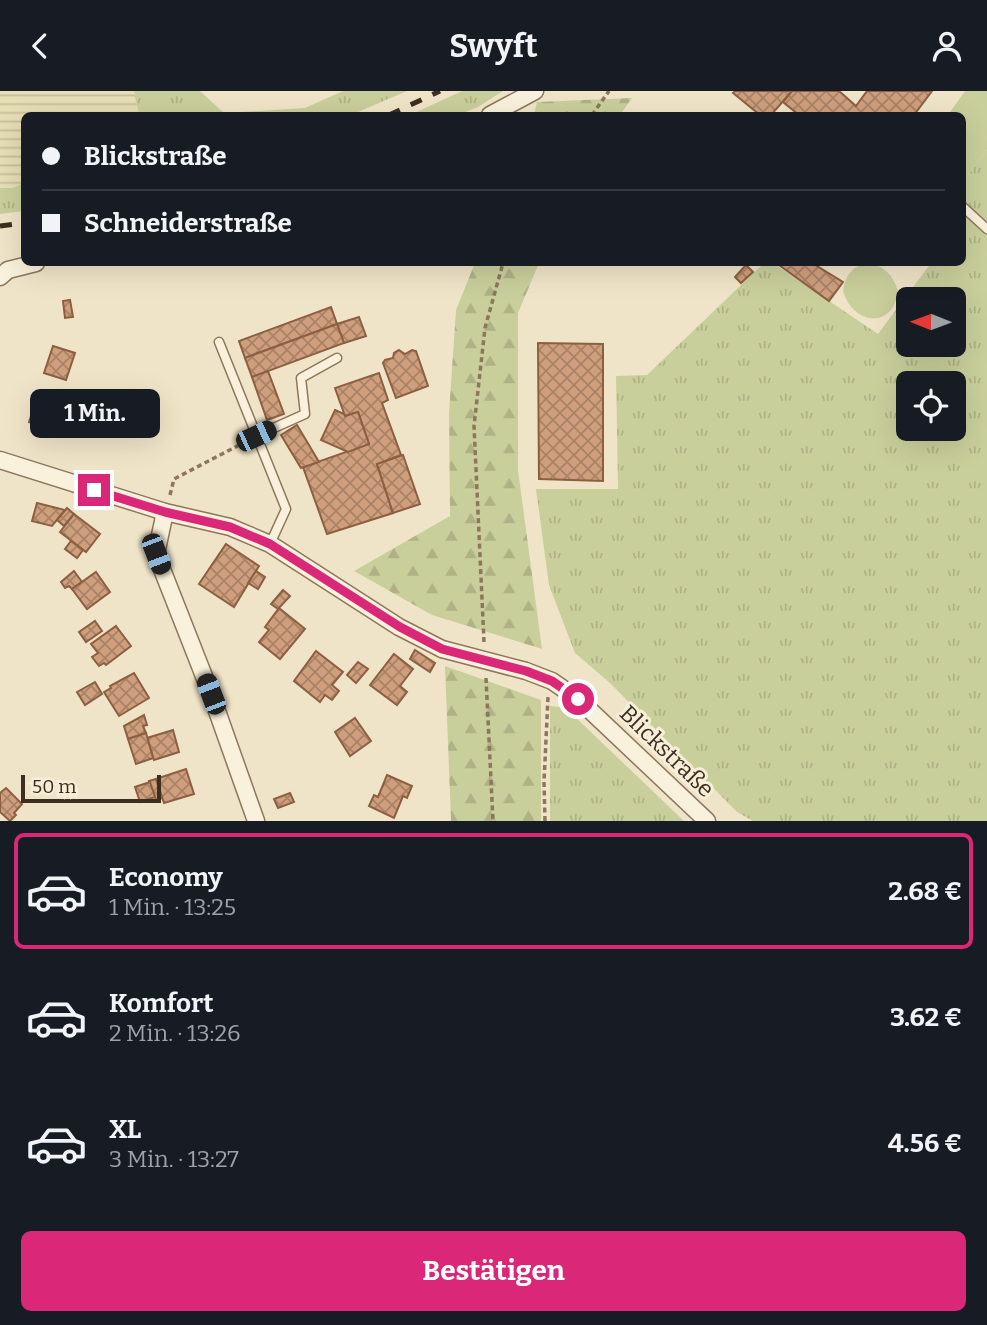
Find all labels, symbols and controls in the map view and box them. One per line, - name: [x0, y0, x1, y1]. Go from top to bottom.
- icon: back: [21, 27, 59, 65]
- text: Swyft: [449, 27, 538, 65]
- icon: person: [928, 27, 966, 65]
- text: Blickstraße: [84, 141, 227, 172]
- text: Schneiderstraße: [84, 208, 292, 239]
- north arrow: [896, 287, 966, 357]
- map controls: [896, 287, 966, 441]
- button: locate: [896, 371, 966, 441]
- callout: 1 Min.: [29, 389, 159, 437]
- text: 1 Min.: [64, 399, 126, 427]
- car: [233, 418, 280, 454]
- route end: [78, 474, 110, 506]
- car: [139, 531, 174, 577]
- car: [194, 671, 229, 717]
- route start: [562, 683, 594, 715]
- street label: Blickstraße: [614, 699, 720, 803]
- scale bar: [21, 772, 161, 804]
- text: 50 m: [32, 775, 76, 798]
- icon: car: [25, 860, 88, 923]
- text: Economy: [109, 862, 223, 893]
- text: 2.68 €: [888, 876, 962, 907]
- text: 1 Min. · 13:25: [109, 893, 236, 921]
- icon: car: [25, 986, 88, 1049]
- text: Komfort: [109, 988, 214, 1019]
- text: 3.62 €: [890, 1002, 962, 1033]
- text: 2 Min. · 13:26: [109, 1019, 240, 1047]
- icon: car: [25, 1112, 88, 1175]
- text: XL: [109, 1114, 141, 1145]
- text: 4.56 €: [888, 1128, 962, 1159]
- text: 3 Min. · 13:27: [109, 1145, 239, 1173]
- button: Bestätigen: [21, 1231, 966, 1311]

